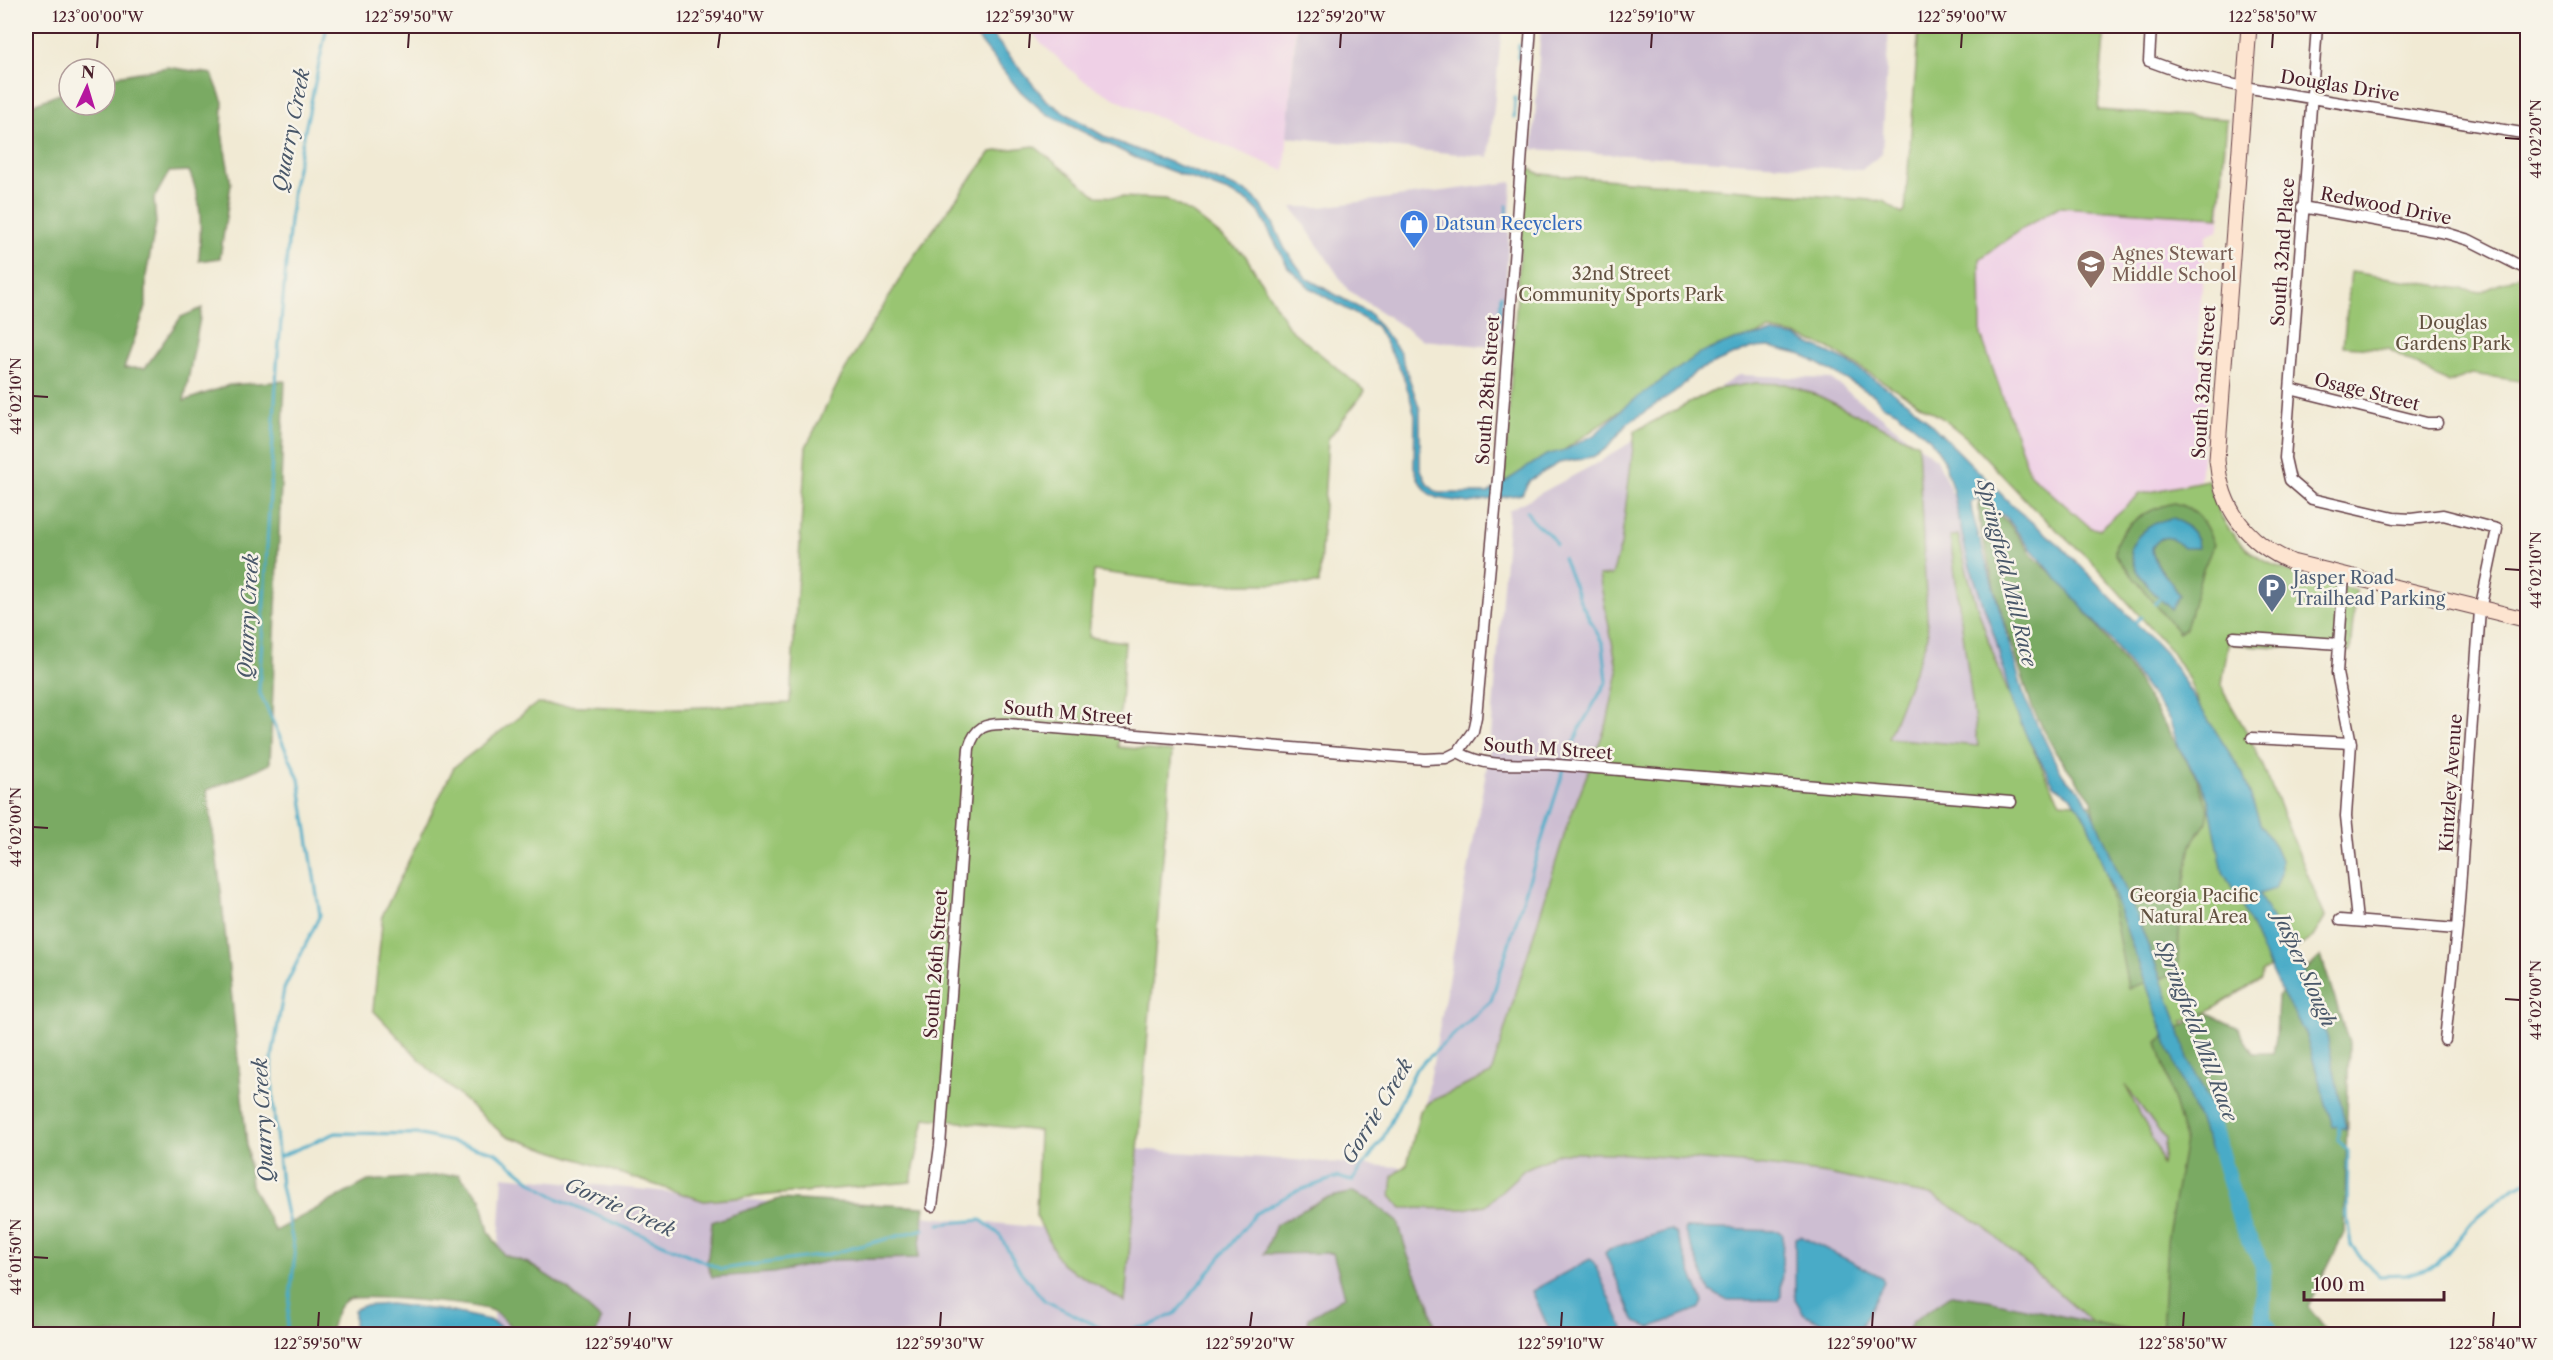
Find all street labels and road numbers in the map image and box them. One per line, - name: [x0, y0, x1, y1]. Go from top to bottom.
- street label: Douglas Drive: [2279, 66, 2401, 106]
- street label: South 32nd Place: [2267, 177, 2299, 327]
- street label: Redwood Drive: [2319, 183, 2453, 229]
- street label: South 32nd Street: [2188, 304, 2220, 459]
- street label: South 28th Street: [1472, 314, 1504, 465]
- street label: Osage Street: [2312, 368, 2422, 416]
- street label: South M Street: [1003, 696, 1134, 730]
- street label: Kintzley Avenue: [2435, 713, 2467, 853]
- street label: South M Street: [1483, 734, 1614, 765]
- street label: South 26th Street: [920, 888, 952, 1039]

